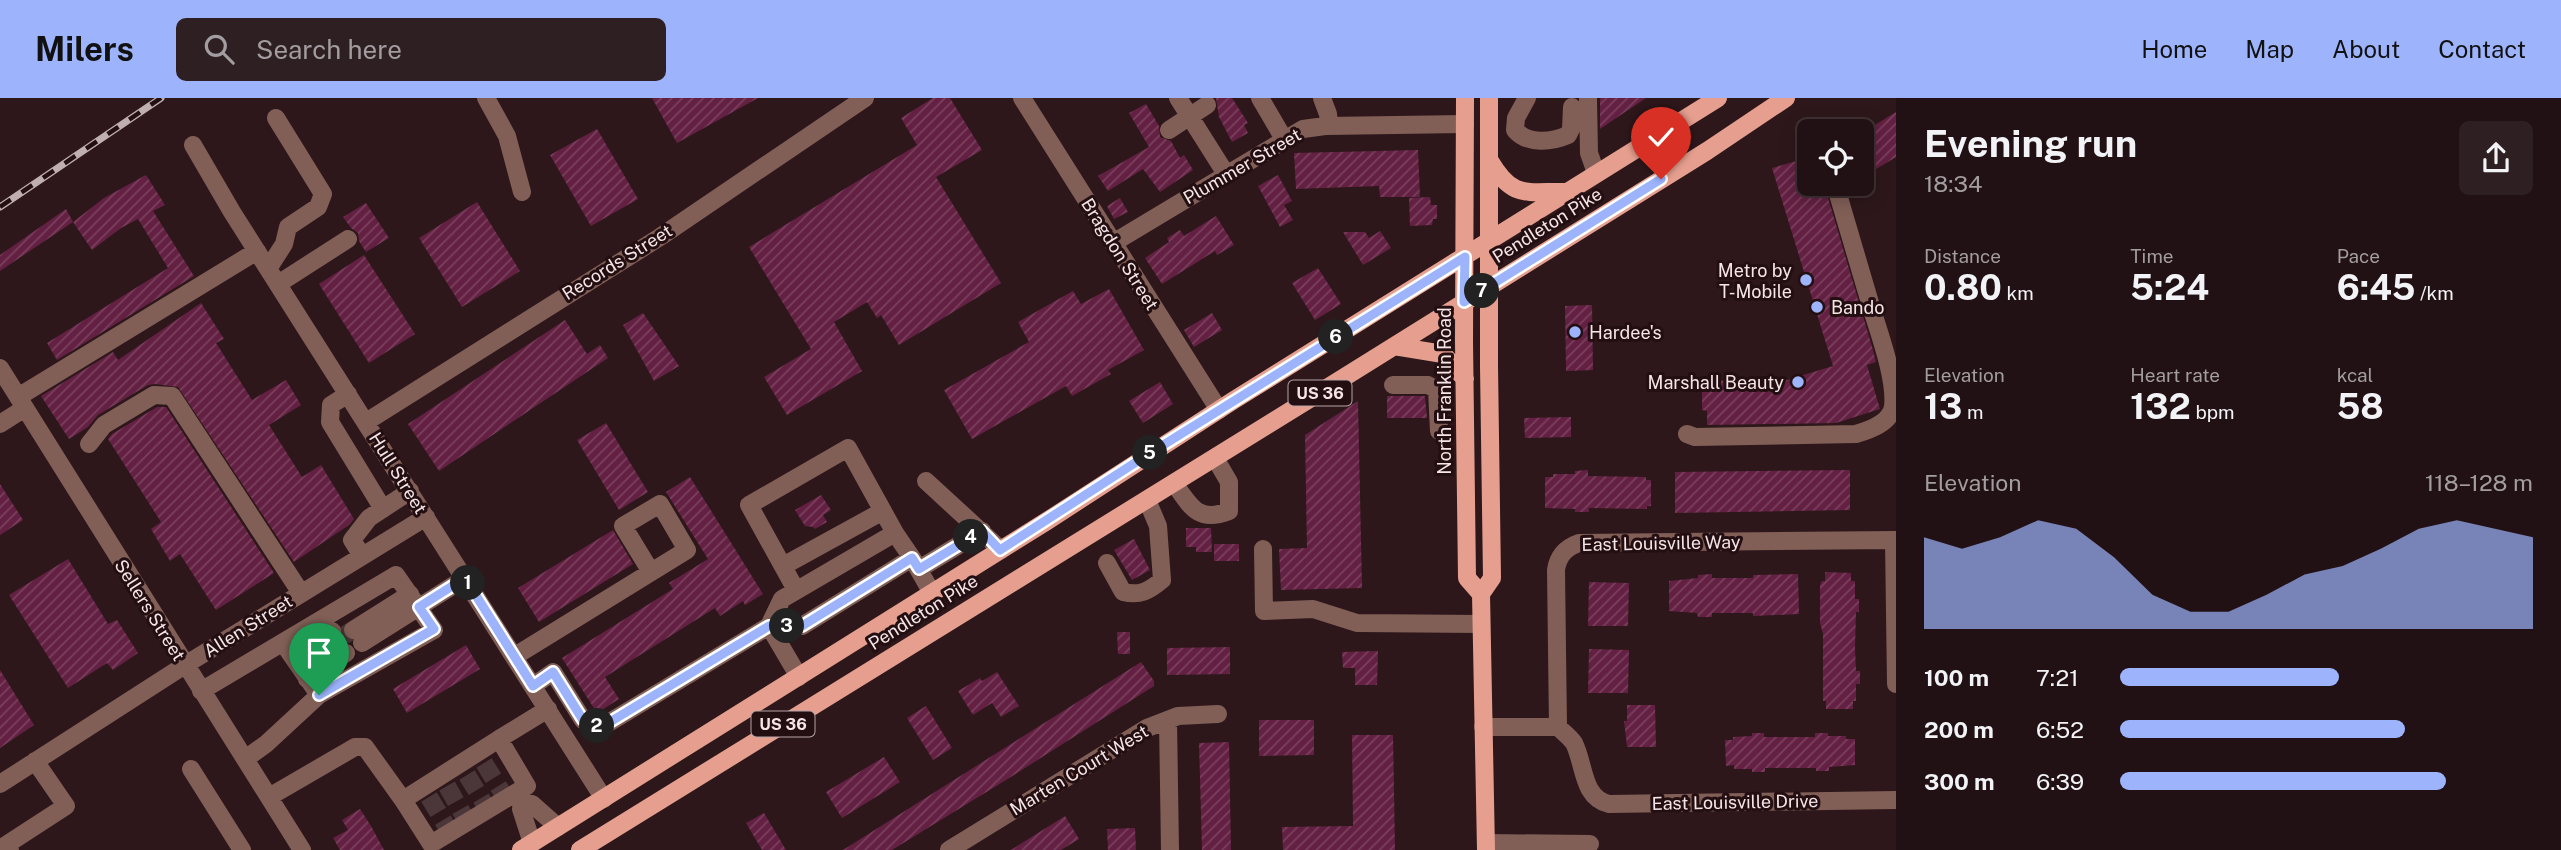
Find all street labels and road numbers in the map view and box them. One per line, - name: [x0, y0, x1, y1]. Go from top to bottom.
- street label: Plummer Street: [1179, 124, 1305, 208]
- street label: Pendleton Pike: [1488, 183, 1606, 267]
- street label: Bragdon Street: [1077, 194, 1163, 314]
- street label: Records Street: [558, 220, 676, 304]
- street label: North Franklin Road: [1434, 307, 1455, 475]
- road number: US 36: [1288, 380, 1352, 406]
- street label: Hull Street: [365, 428, 431, 518]
- street label: East Louisville Way: [1581, 531, 1741, 555]
- street label: Sellers Street: [110, 555, 190, 665]
- street label: Pendleton Pike: [864, 570, 982, 654]
- street label: Allen Street: [200, 590, 296, 662]
- road number: US 36: [752, 712, 814, 736]
- street label: Marten Court West: [1006, 720, 1152, 820]
- street label: East Louisville Drive: [1651, 790, 1819, 814]

